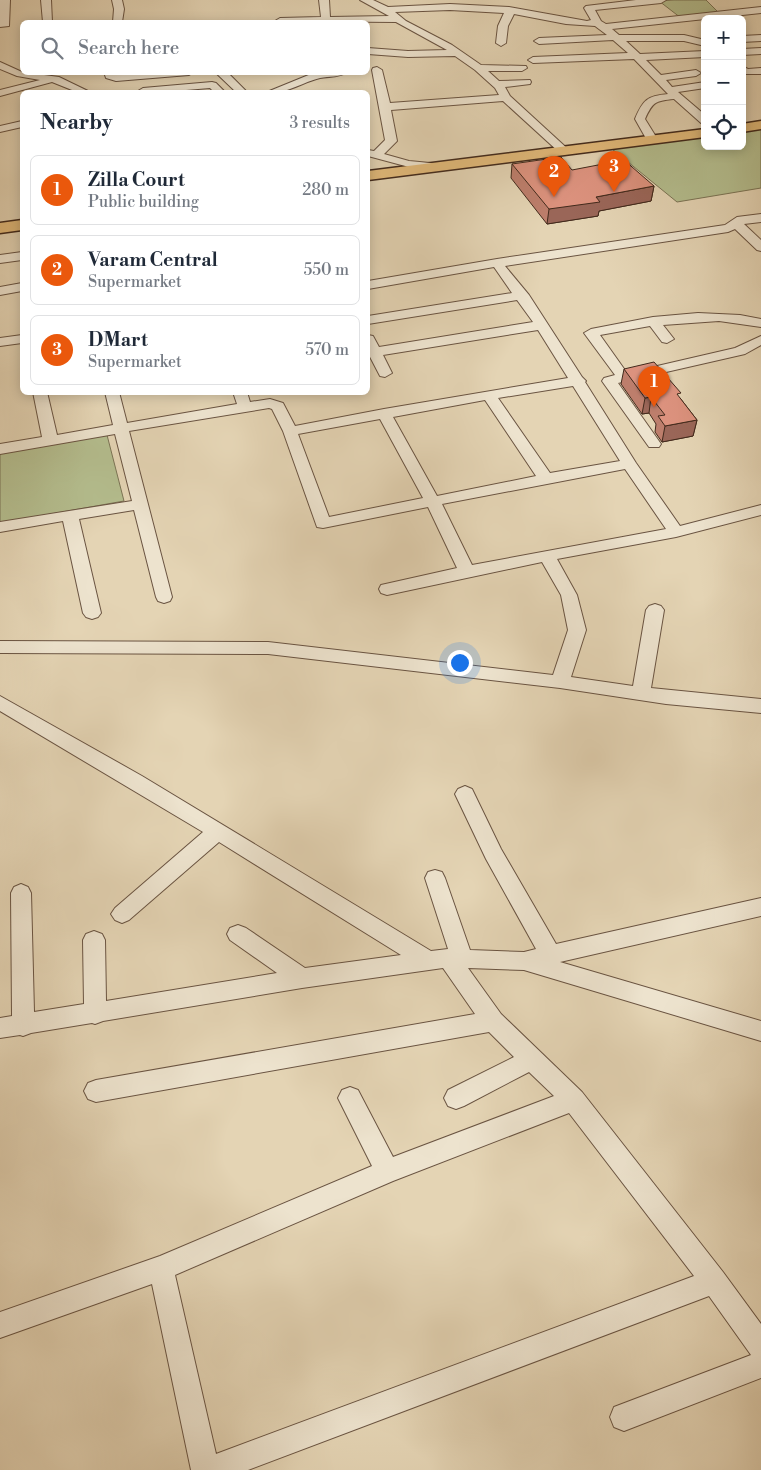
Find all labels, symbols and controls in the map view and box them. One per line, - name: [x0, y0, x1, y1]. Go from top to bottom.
- map controls: [701, 15, 746, 150]
- button: +: [701, 15, 746, 60]
- search box: [20, 20, 370, 75]
- icon: search: [38, 34, 66, 62]
- text: Search here: [78, 36, 179, 60]
- button: −: [701, 60, 746, 105]
- button: locate: [701, 105, 746, 150]
- text: Nearby: [40, 110, 113, 136]
- text: 3 results: [289, 113, 350, 133]
- pin: 3: [598, 151, 630, 192]
- pin: 2: [538, 156, 570, 197]
- text: Zilla Court: [88, 168, 185, 192]
- text: 1: [53, 180, 61, 200]
- text: 280 m: [302, 180, 349, 200]
- text: Public building: [88, 192, 199, 212]
- text: Varam Central: [88, 248, 218, 272]
- text: 2: [52, 260, 62, 280]
- text: 550 m: [303, 260, 349, 280]
- text: Supermarket: [88, 272, 182, 292]
- text: DMart: [88, 328, 148, 352]
- text: 3: [52, 340, 62, 360]
- text: 570 m: [305, 340, 349, 360]
- text: Supermarket: [88, 352, 182, 372]
- pin: 1: [638, 366, 670, 407]
- your location: [447, 650, 473, 676]

